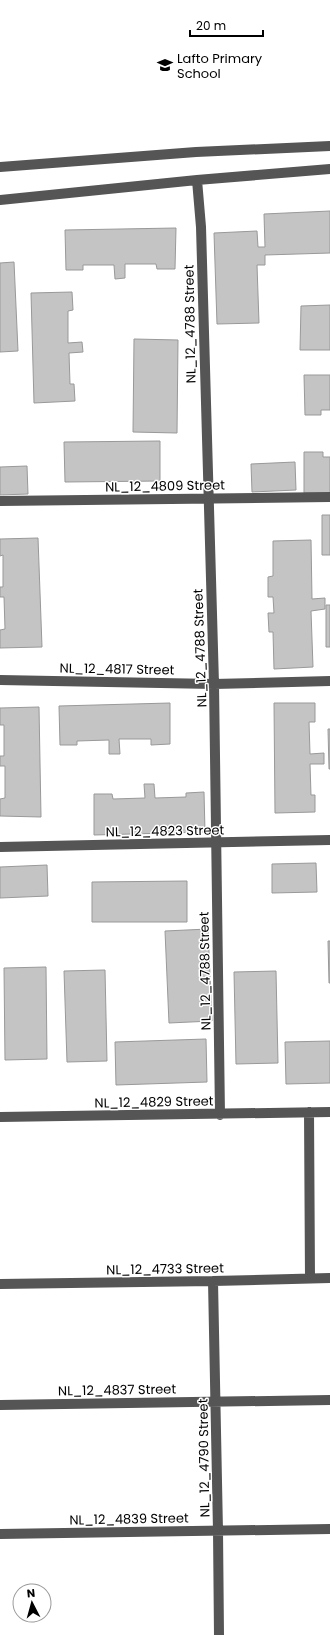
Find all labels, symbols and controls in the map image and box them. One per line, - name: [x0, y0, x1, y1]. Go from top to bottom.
- scale bar: [190, 12, 263, 38]
- text: 20 m: [196, 17, 226, 34]
- place label: Lafto Primary School: [177, 49, 263, 83]
- school or university icon: Lafto Primary School: [156, 56, 174, 74]
- street label: NL_12_4788 Street: [179, 264, 201, 383]
- street label: NL_12_4809 Street: [105, 475, 225, 497]
- street label: NL_12_4788 Street: [188, 588, 212, 708]
- street label: NL_12_4817 Street: [60, 659, 175, 680]
- street label: NL_12_4823 Street: [106, 820, 225, 842]
- street label: NL_12_4788 Street: [194, 911, 216, 1030]
- street label: NL_12_4829 Street: [94, 1091, 214, 1113]
- street label: NL_12_4733 Street: [106, 1258, 224, 1280]
- street label: NL_12_4837 Street: [58, 1379, 176, 1401]
- street label: NL_12_4790 Street: [193, 1398, 215, 1517]
- street label: NL_12_4839 Street: [69, 1508, 189, 1530]
- north arrow: [12, 1583, 52, 1623]
- text: N: [26, 1585, 36, 1601]

